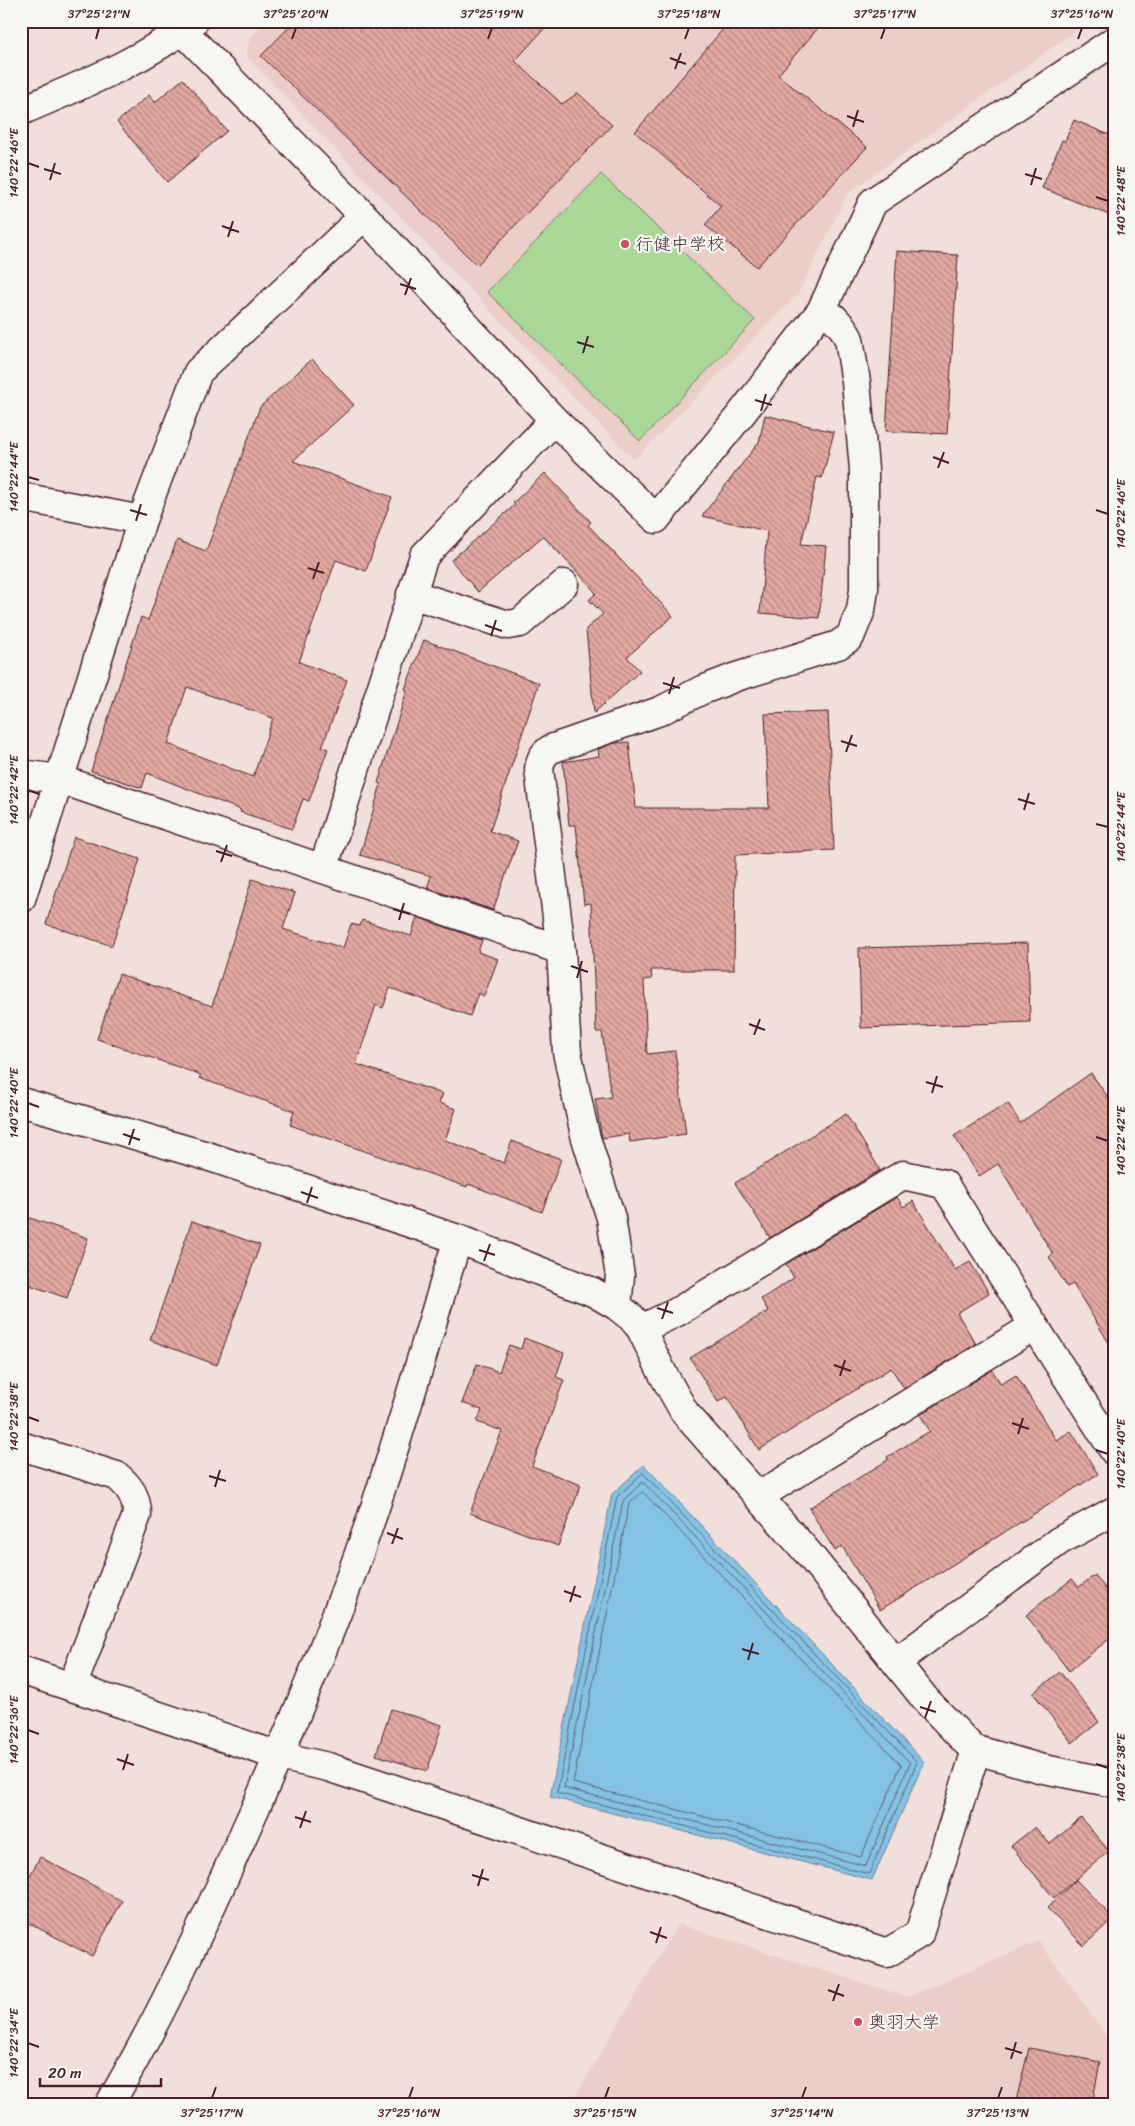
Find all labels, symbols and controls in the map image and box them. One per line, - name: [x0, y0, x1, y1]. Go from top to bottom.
- text: 37°25'21"N: [68, 3, 131, 25]
- text: 37°25'20"N: [263, 3, 329, 25]
- text: 37°25'19"N: [460, 3, 524, 25]
- text: 37°25'18"N: [658, 3, 721, 25]
- text: 37°25'17"N: [854, 3, 917, 25]
- text: 37°25'16"N: [1051, 3, 1114, 25]
- text: 140°22'46"E: [3, 127, 25, 198]
- text: 140°22'48"E: [1110, 165, 1132, 236]
- place label: 行健中学校: [635, 228, 725, 260]
- marker: 行健中学校: [619, 238, 631, 250]
- text: 140°22'44"E: [3, 441, 25, 512]
- text: 140°22'46"E: [1110, 478, 1132, 549]
- text: 140°22'42"E: [3, 754, 25, 825]
- text: 140°22'44"E: [1110, 791, 1132, 862]
- text: 140°22'40"E: [3, 1066, 25, 1138]
- text: 140°22'42"E: [1110, 1105, 1132, 1176]
- text: 140°22'38"E: [3, 1381, 25, 1452]
- text: 140°22'40"E: [1110, 1417, 1132, 1489]
- text: 140°22'36"E: [3, 1694, 25, 1764]
- text: 140°22'38"E: [1110, 1732, 1132, 1803]
- place label: 奥羽大学: [868, 2006, 940, 2038]
- text: 140°22'34"E: [3, 2007, 25, 2078]
- marker: 奥羽大学: [852, 2016, 864, 2028]
- scale bar: [40, 2056, 161, 2088]
- text: 20 m: [48, 2060, 82, 2086]
- text: 37°25'17"N: [181, 2102, 244, 2124]
- text: 37°25'16"N: [378, 2102, 441, 2124]
- text: 37°25'15"N: [573, 2102, 637, 2124]
- text: 37°25'14"N: [770, 2102, 834, 2124]
- text: 37°25'13"N: [967, 2102, 1030, 2124]

